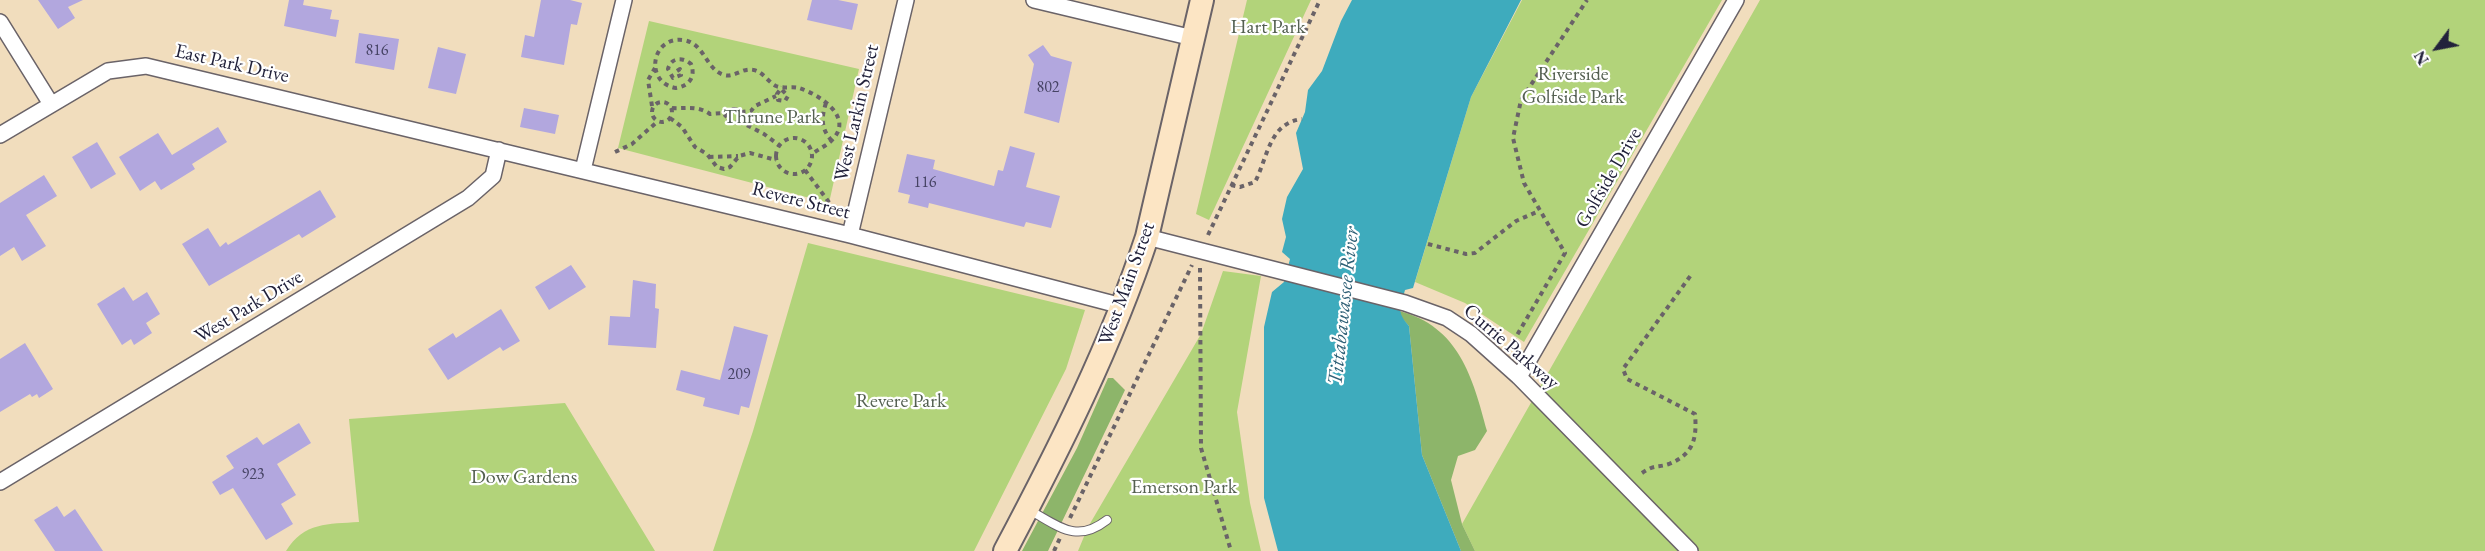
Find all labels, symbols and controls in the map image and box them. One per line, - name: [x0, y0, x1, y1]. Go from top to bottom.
- park label: Hart Park: [1230, 16, 1306, 40]
- north arrow: [2407, 18, 2467, 78]
- street label: East Park Drive: [173, 39, 291, 89]
- house number: 816: [365, 41, 389, 61]
- street label: West Larkin Street: [830, 42, 884, 184]
- text: N: [2409, 47, 2434, 69]
- park label: Riverside Golfside Park: [1522, 63, 1624, 110]
- house number: 802: [1036, 78, 1060, 98]
- park label: Thrune Park: [723, 106, 821, 130]
- street label: Golfside Drive: [1571, 124, 1647, 232]
- house number: 116: [913, 173, 937, 193]
- street label: Revere Street: [749, 177, 853, 225]
- street label: West Main Street: [1094, 219, 1160, 349]
- water label: Tittabawassee River: [1323, 226, 1365, 386]
- street label: West Park Drive: [191, 265, 307, 349]
- street label: Currie Parkway: [1458, 299, 1564, 395]
- house number: 209: [727, 365, 751, 385]
- park label: Revere Park: [856, 390, 946, 414]
- house number: 923: [241, 465, 265, 485]
- park label: Dow Gardens: [471, 466, 577, 490]
- park label: Emerson Park: [1131, 476, 1237, 500]

